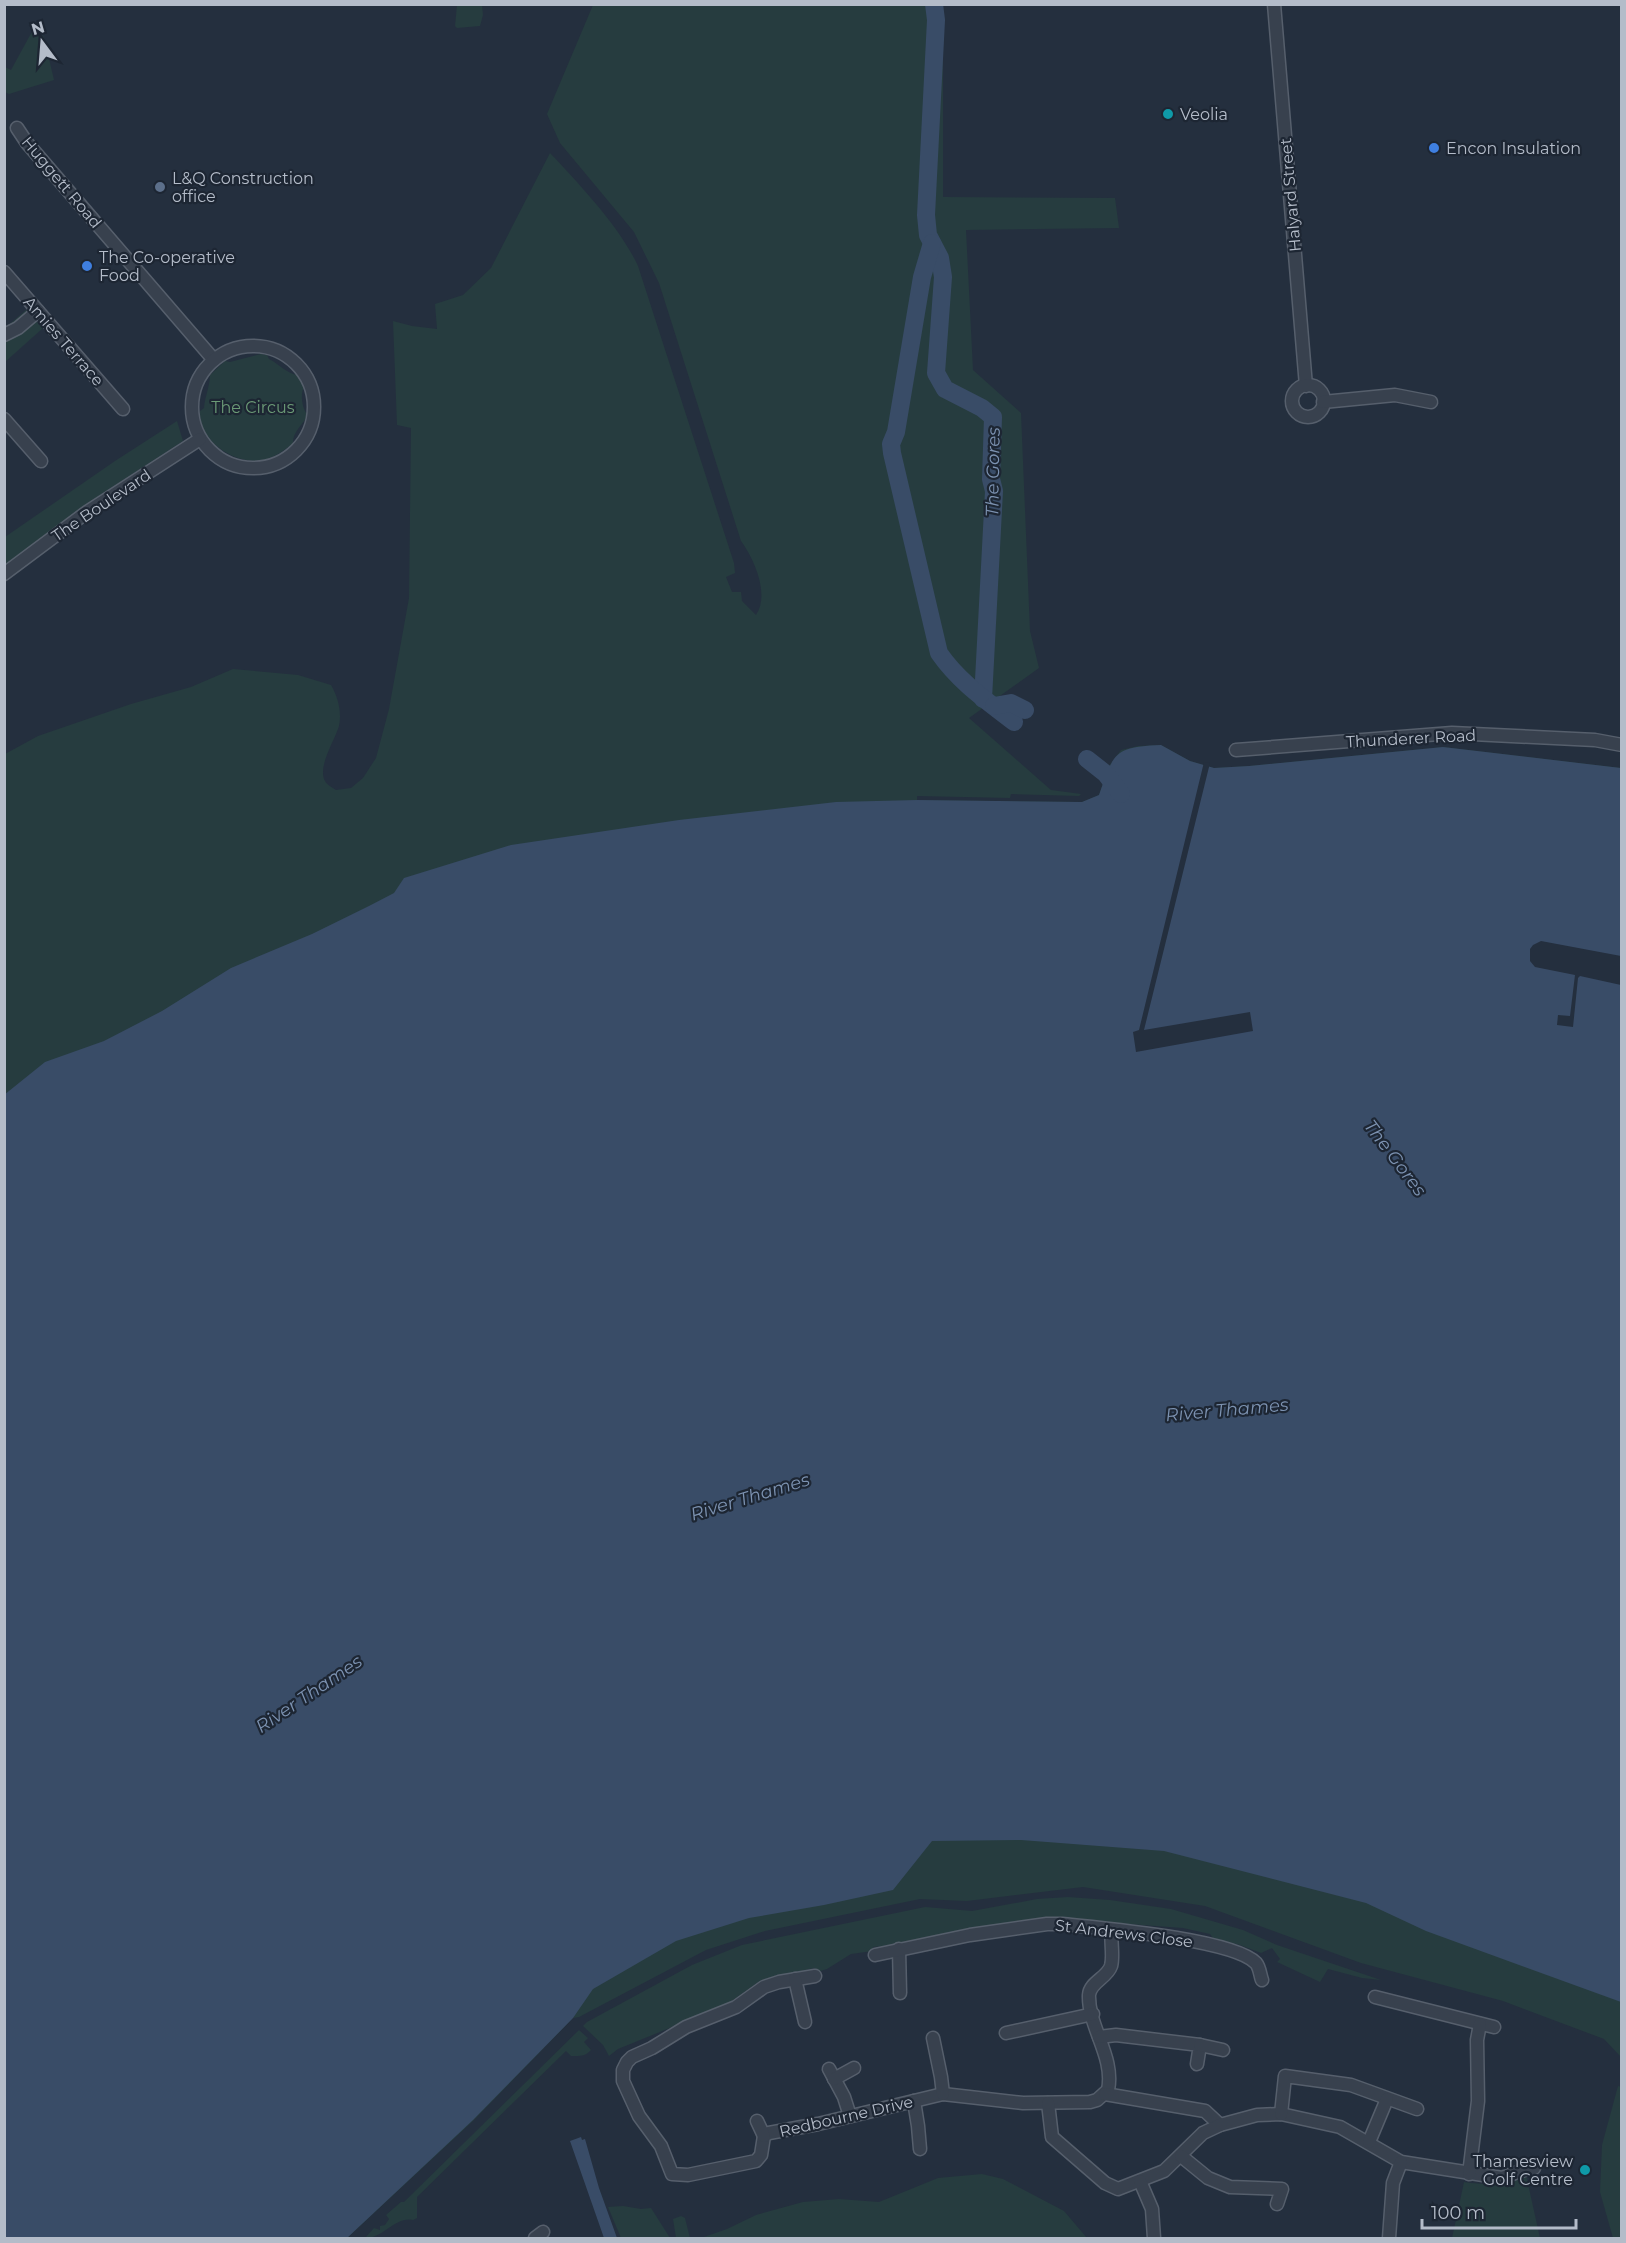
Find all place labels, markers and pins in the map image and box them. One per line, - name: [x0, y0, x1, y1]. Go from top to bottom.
- place label: Veolia: [1180, 105, 1228, 124]
- marker: Veolia: [1161, 107, 1175, 121]
- place label: Encon Insulation: [1446, 139, 1581, 158]
- marker: Encon Insulation: [1427, 141, 1441, 155]
- place label: L&Q Construction office: [172, 169, 314, 206]
- marker: L&Q Construction office: [153, 180, 167, 194]
- place label: The Co-operative Food: [99, 248, 235, 285]
- marker: The Co-operative Food: [80, 259, 94, 273]
- place label: Thamesview Golf Centre: [1473, 2152, 1573, 2189]
- marker: Thamesview Golf Centre: [1578, 2163, 1592, 2177]

